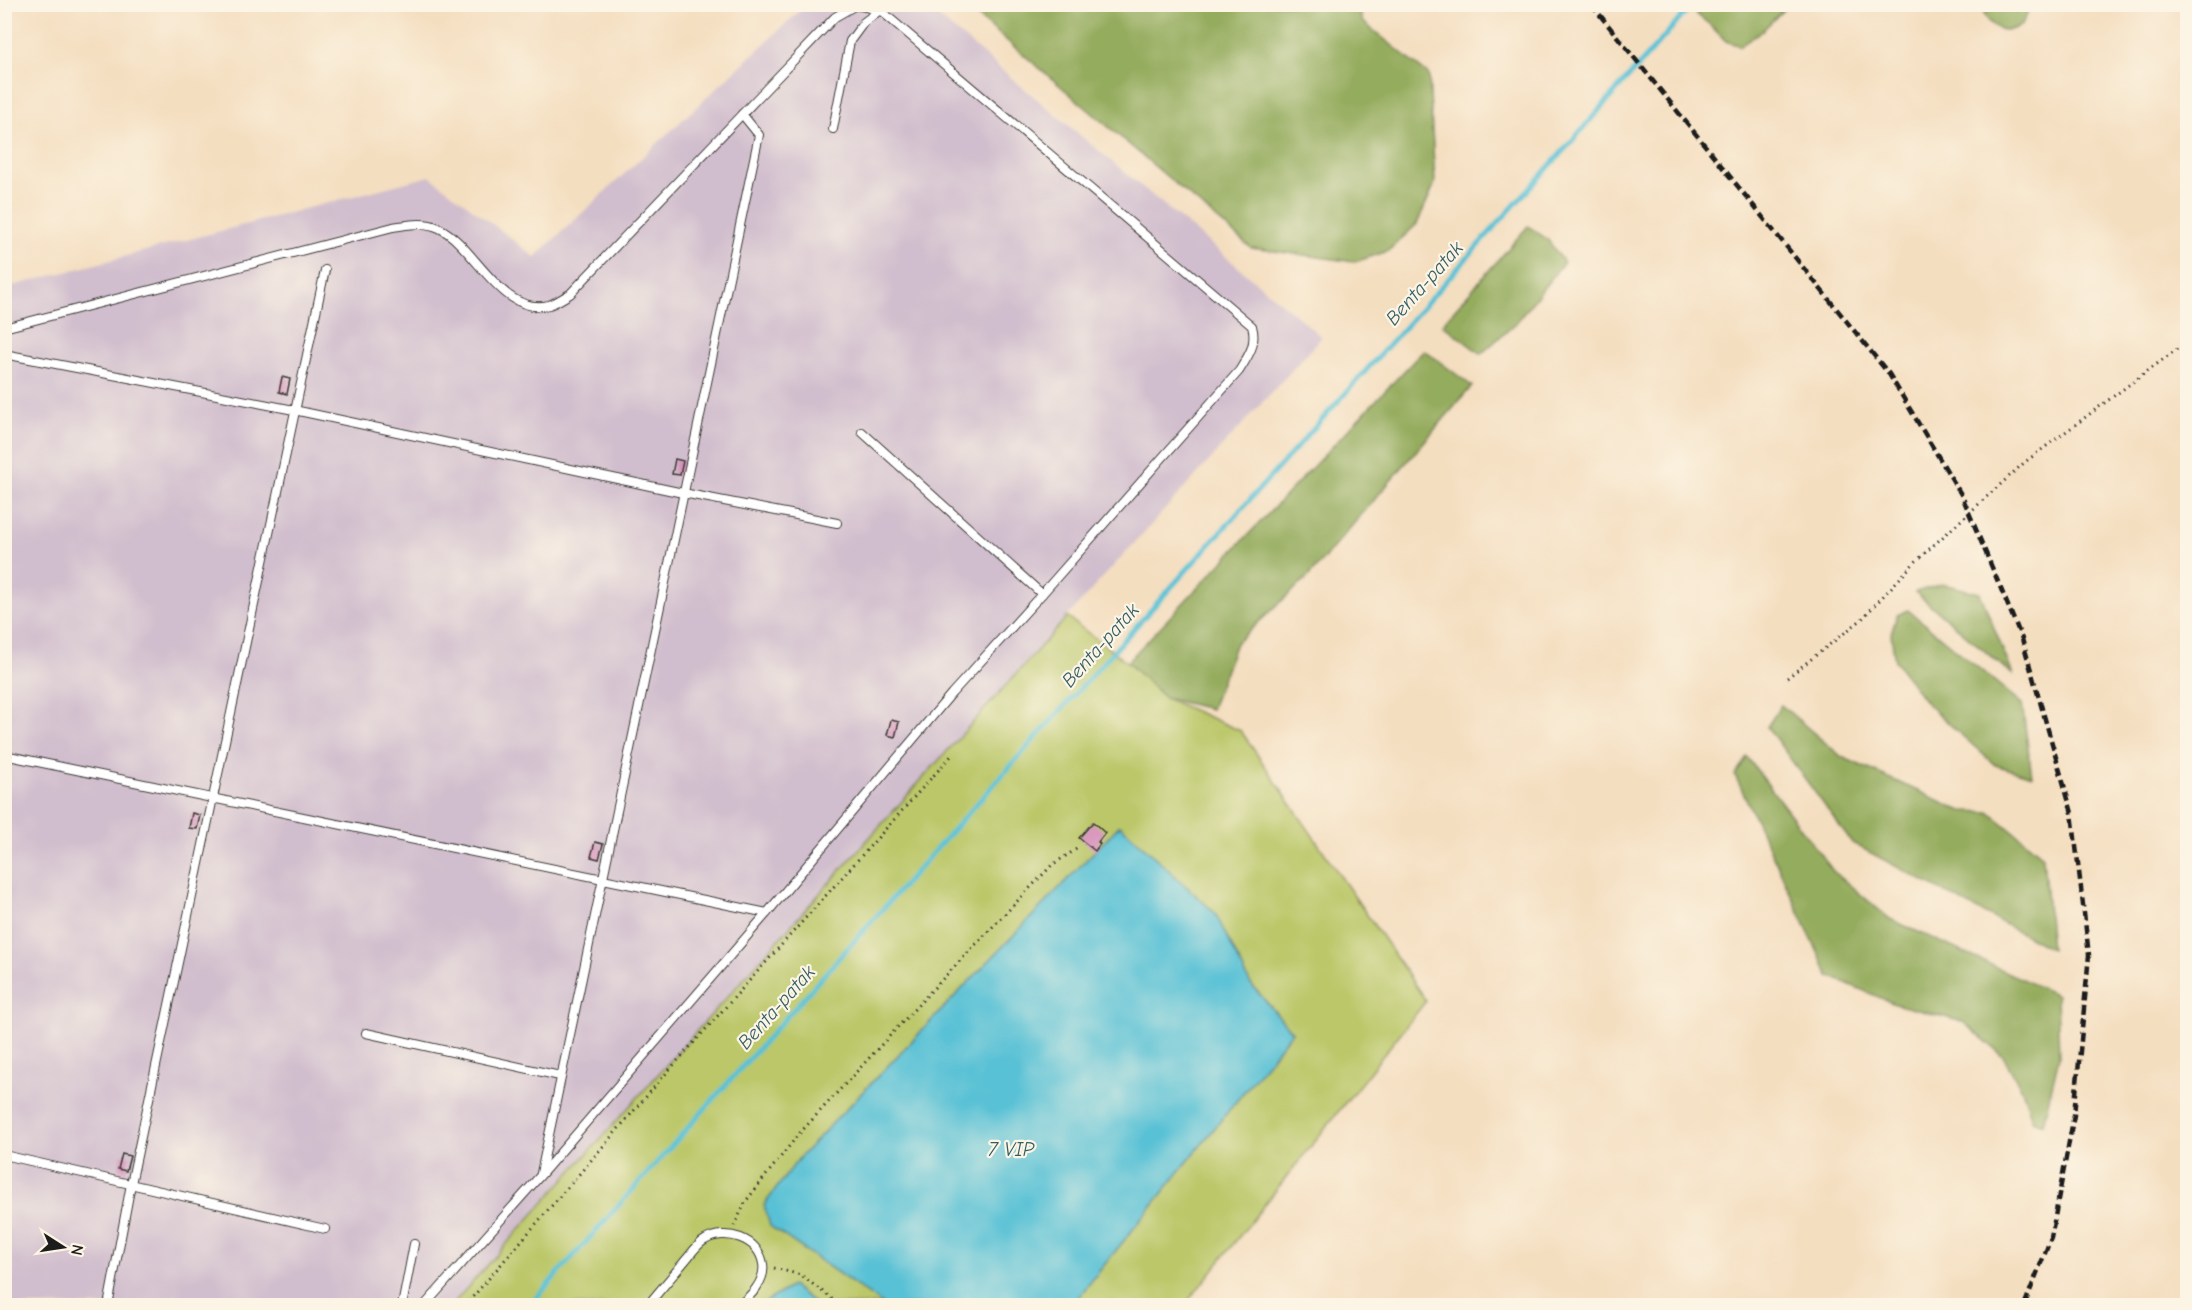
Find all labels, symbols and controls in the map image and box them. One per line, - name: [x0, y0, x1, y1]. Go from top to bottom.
- water label: Benta-patak: [1381, 237, 1468, 330]
- water label: Benta-patak: [1057, 599, 1144, 692]
- water label: Benta-patak: [733, 961, 820, 1054]
- water label: 7 VIP: [988, 1138, 1035, 1161]
- north arrow: [33, 1217, 93, 1277]
- text: N: [67, 1243, 87, 1257]

